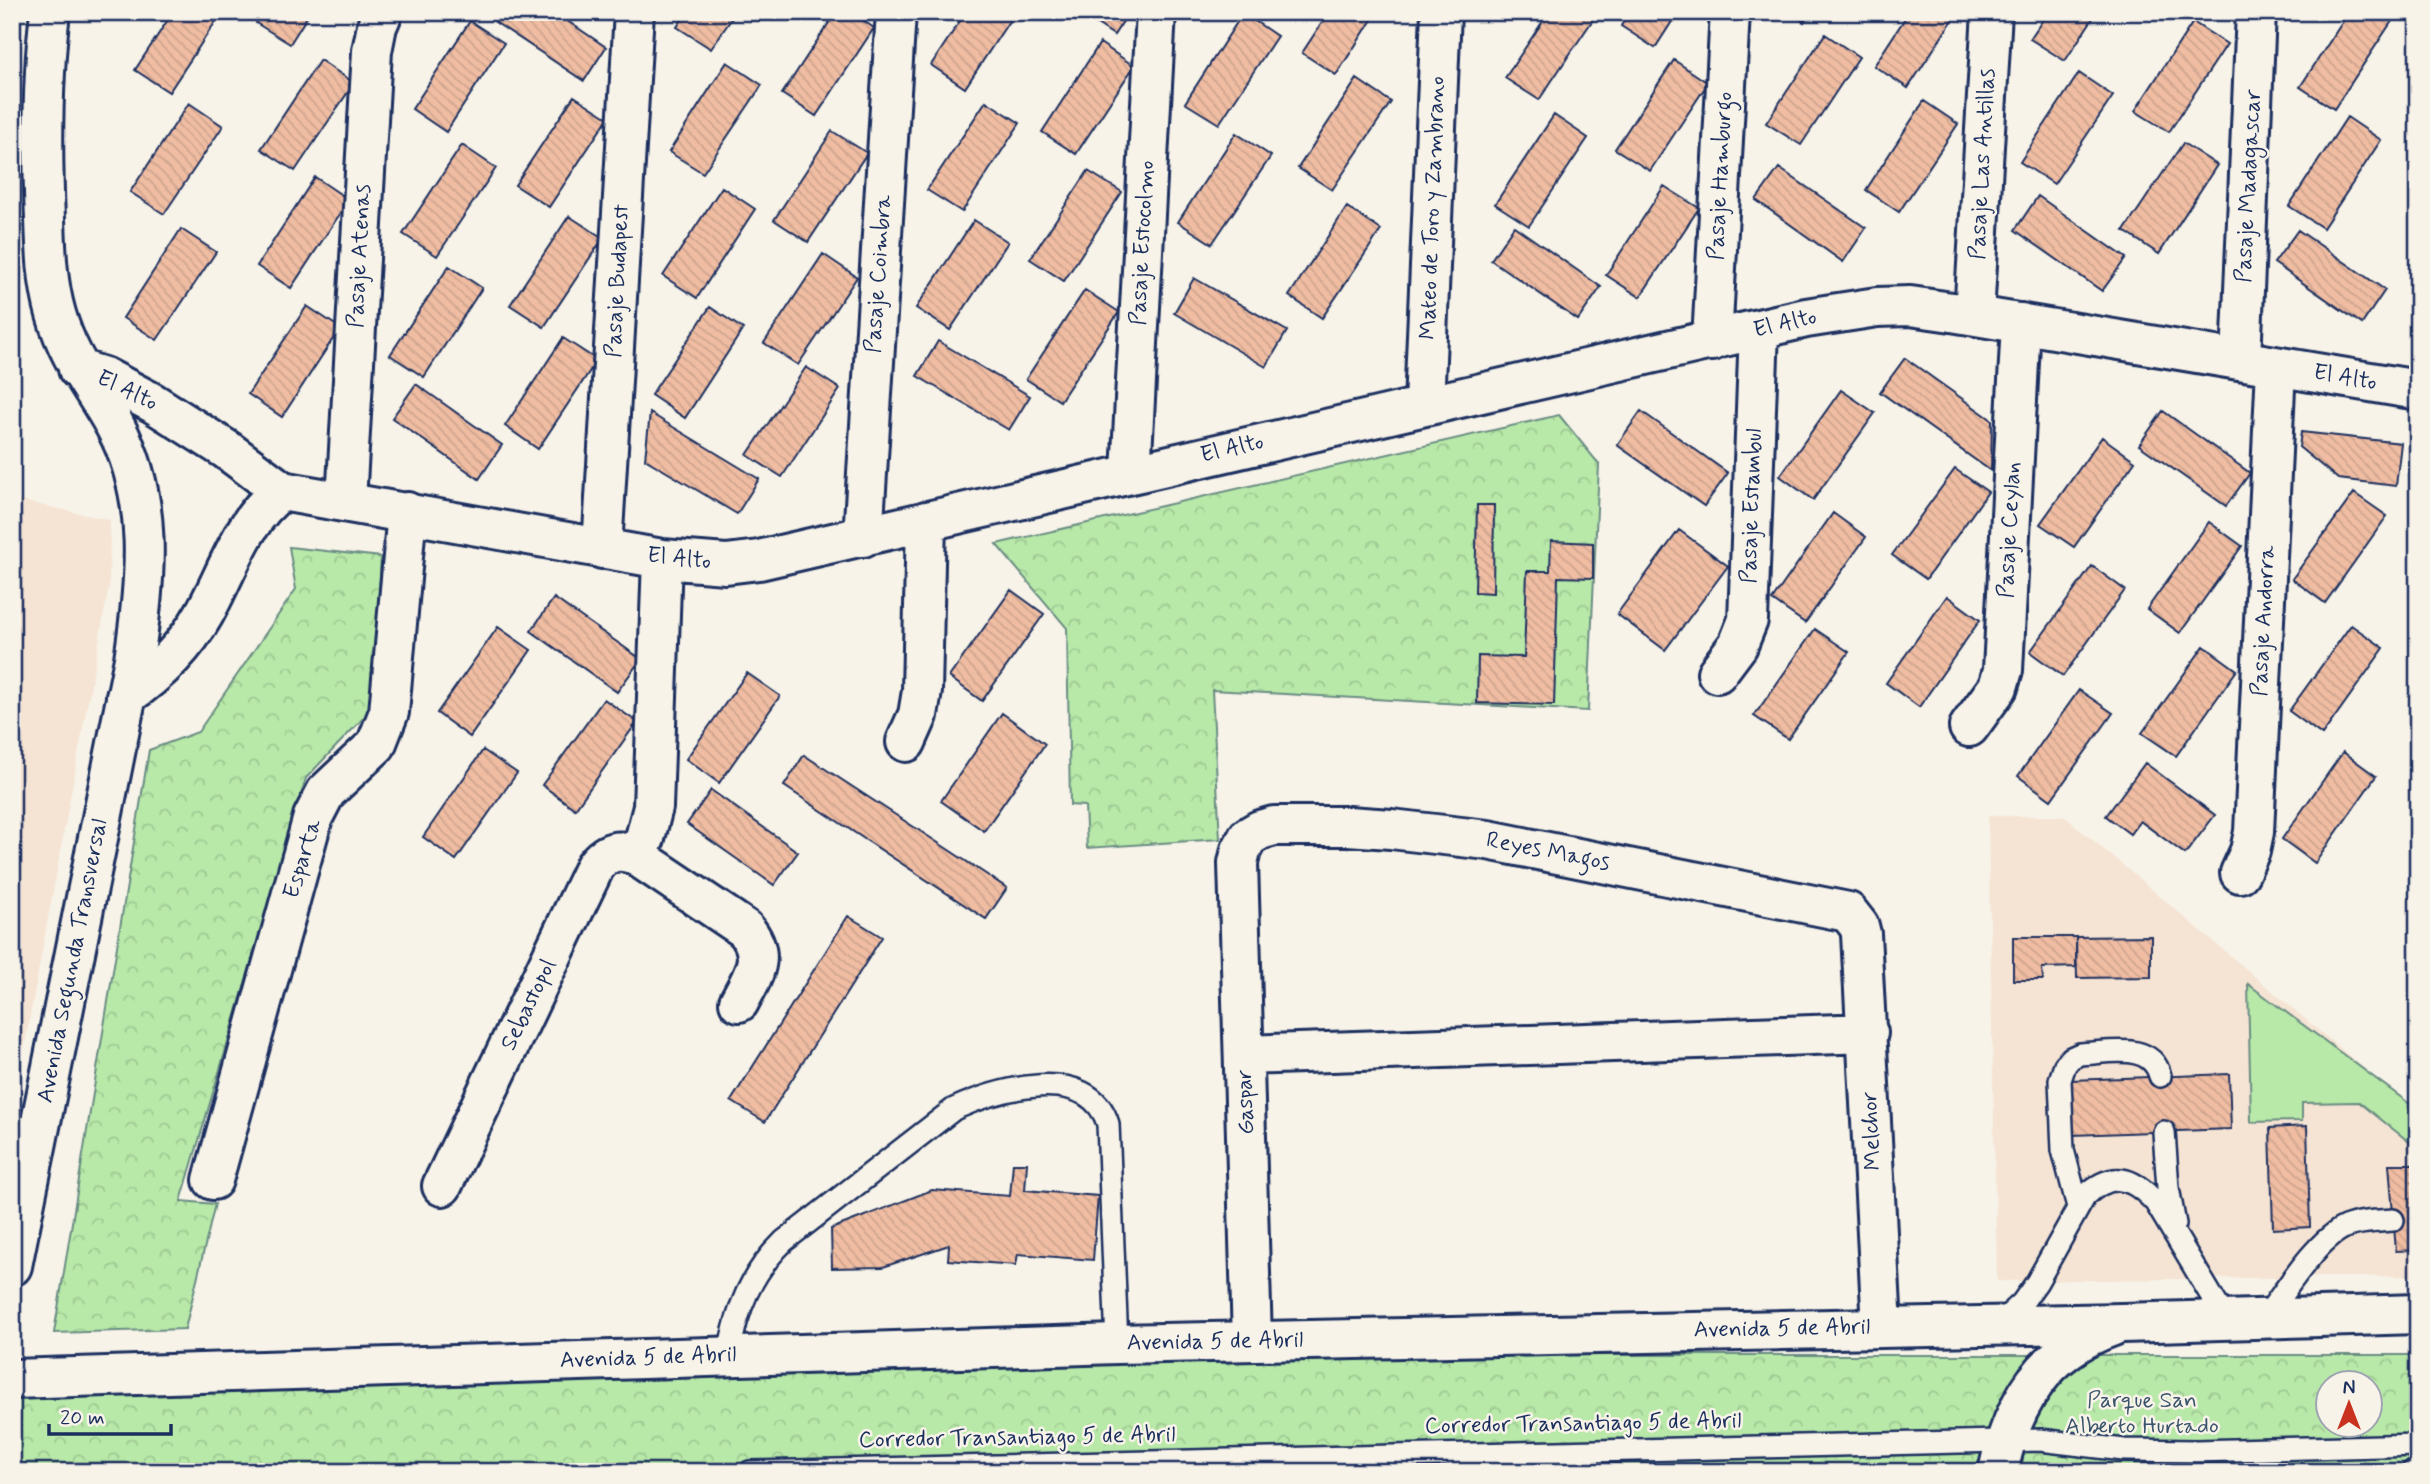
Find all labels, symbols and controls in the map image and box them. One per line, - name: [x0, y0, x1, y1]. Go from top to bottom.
- street label: Pasaje Las Antillas: [1963, 67, 2003, 261]
- street label: Mateo de Toro y Zambrano: [1413, 76, 1453, 340]
- street label: Pasaje Madagascar: [2229, 88, 2271, 284]
- street label: Pasaje Hamburgo: [1702, 91, 1742, 261]
- street label: Pasaje Estocolmo: [1124, 160, 1162, 326]
- street label: Pasaje Atenas: [341, 183, 379, 329]
- street label: Pasaje Coimbra: [859, 194, 900, 354]
- street label: Pasaje Budapest: [599, 204, 637, 358]
- street label: El Alto: [1750, 302, 1820, 346]
- street label: El Alto: [2311, 358, 2379, 398]
- street label: El Alto: [92, 363, 162, 419]
- street label: El Alto: [1197, 427, 1267, 471]
- street label: Pasaje Estambul: [1734, 428, 1770, 584]
- street label: Pasaje Ceylan: [1991, 461, 2029, 599]
- street label: El Alto: [646, 541, 713, 577]
- street label: Pasaje Andorra: [2245, 545, 2283, 697]
- street label: Esparta: [277, 815, 329, 902]
- street label: Avenida Segunda Transversal: [31, 816, 117, 1106]
- street label: Reyes Magos: [1483, 825, 1612, 881]
- street label: Sebastopol: [494, 954, 564, 1056]
- street label: Gaspar: [1230, 1068, 1262, 1135]
- street label: Melchor: [1855, 1090, 1889, 1171]
- street label: Avenida 5 de Abril: [1693, 1312, 1871, 1346]
- street label: Avenida 5 de Abril: [1126, 1325, 1304, 1359]
- street label: Avenida 5 de Abril: [559, 1340, 737, 1376]
- north arrow: [2314, 1368, 2384, 1438]
- text: N: [2343, 1376, 2355, 1401]
- park label: Parque San Alberto Hurtado: [2065, 1386, 2219, 1442]
- scale bar: [49, 1393, 172, 1437]
- text: 20 m: [60, 1404, 105, 1432]
- street label: Corredor Transantiago 5 de Abril: [1424, 1406, 1742, 1442]
- street label: Corredor Transantiago 5 de Abril: [858, 1420, 1176, 1456]

